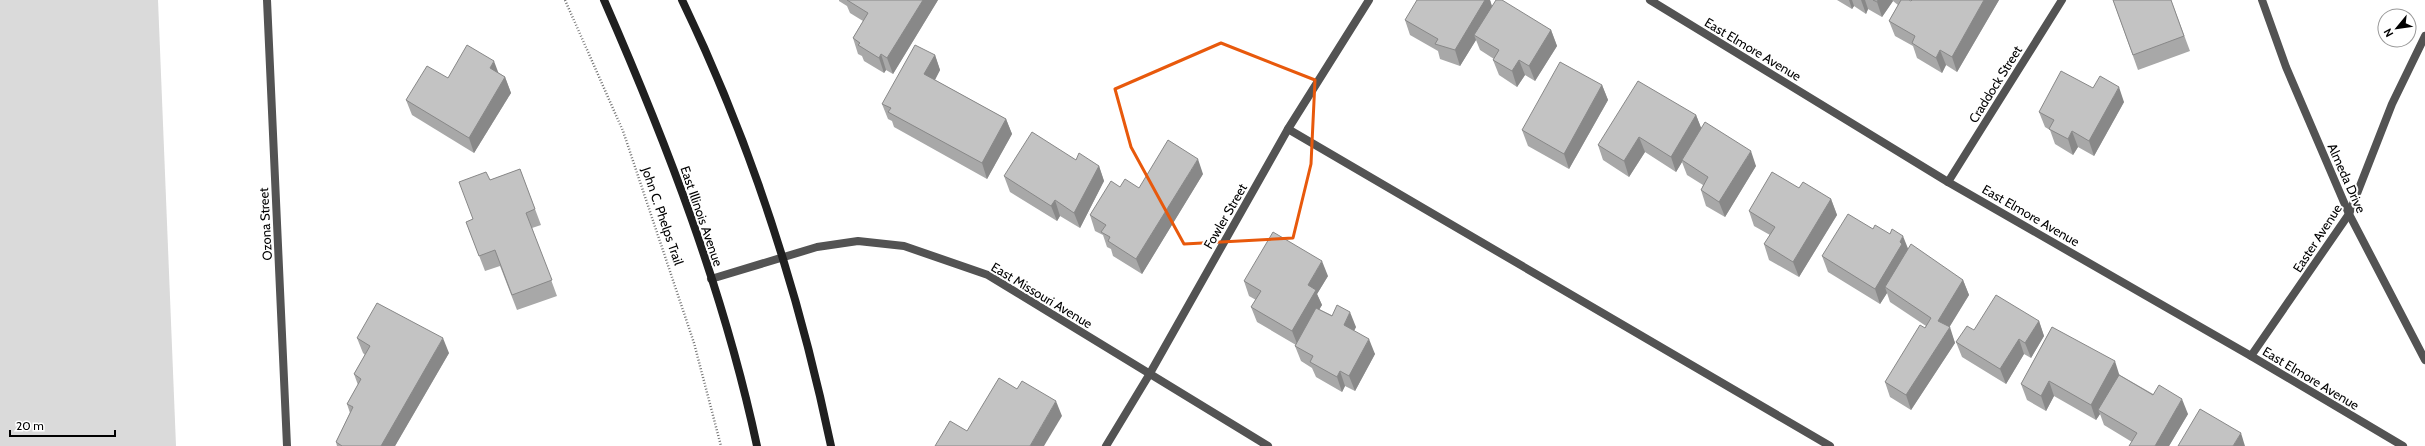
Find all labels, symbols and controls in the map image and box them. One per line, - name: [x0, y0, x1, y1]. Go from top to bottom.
- north arrow: [2377, 8, 2417, 48]
- street label: East Elmore Avenue: [1702, 14, 1804, 84]
- text: N: [2380, 26, 2396, 40]
- street label: Craddock Street: [1965, 42, 2025, 125]
- street label: Almeda Drive: [2325, 141, 2370, 216]
- street label: John C. Phelps Trail: [638, 164, 687, 267]
- street label: East Illinois Avenue: [677, 164, 727, 269]
- street label: Fowler Street: [1200, 180, 1250, 252]
- street label: East Elmore Avenue: [1979, 181, 2083, 250]
- street label: Ozona Street: [255, 187, 275, 261]
- street label: Easter Avenue: [2289, 201, 2345, 275]
- street label: East Missouri Avenue: [989, 259, 1096, 332]
- street label: East Elmore Avenue: [2260, 343, 2362, 413]
- scale bar: [10, 412, 115, 438]
- text: 20 m: [16, 418, 44, 433]

